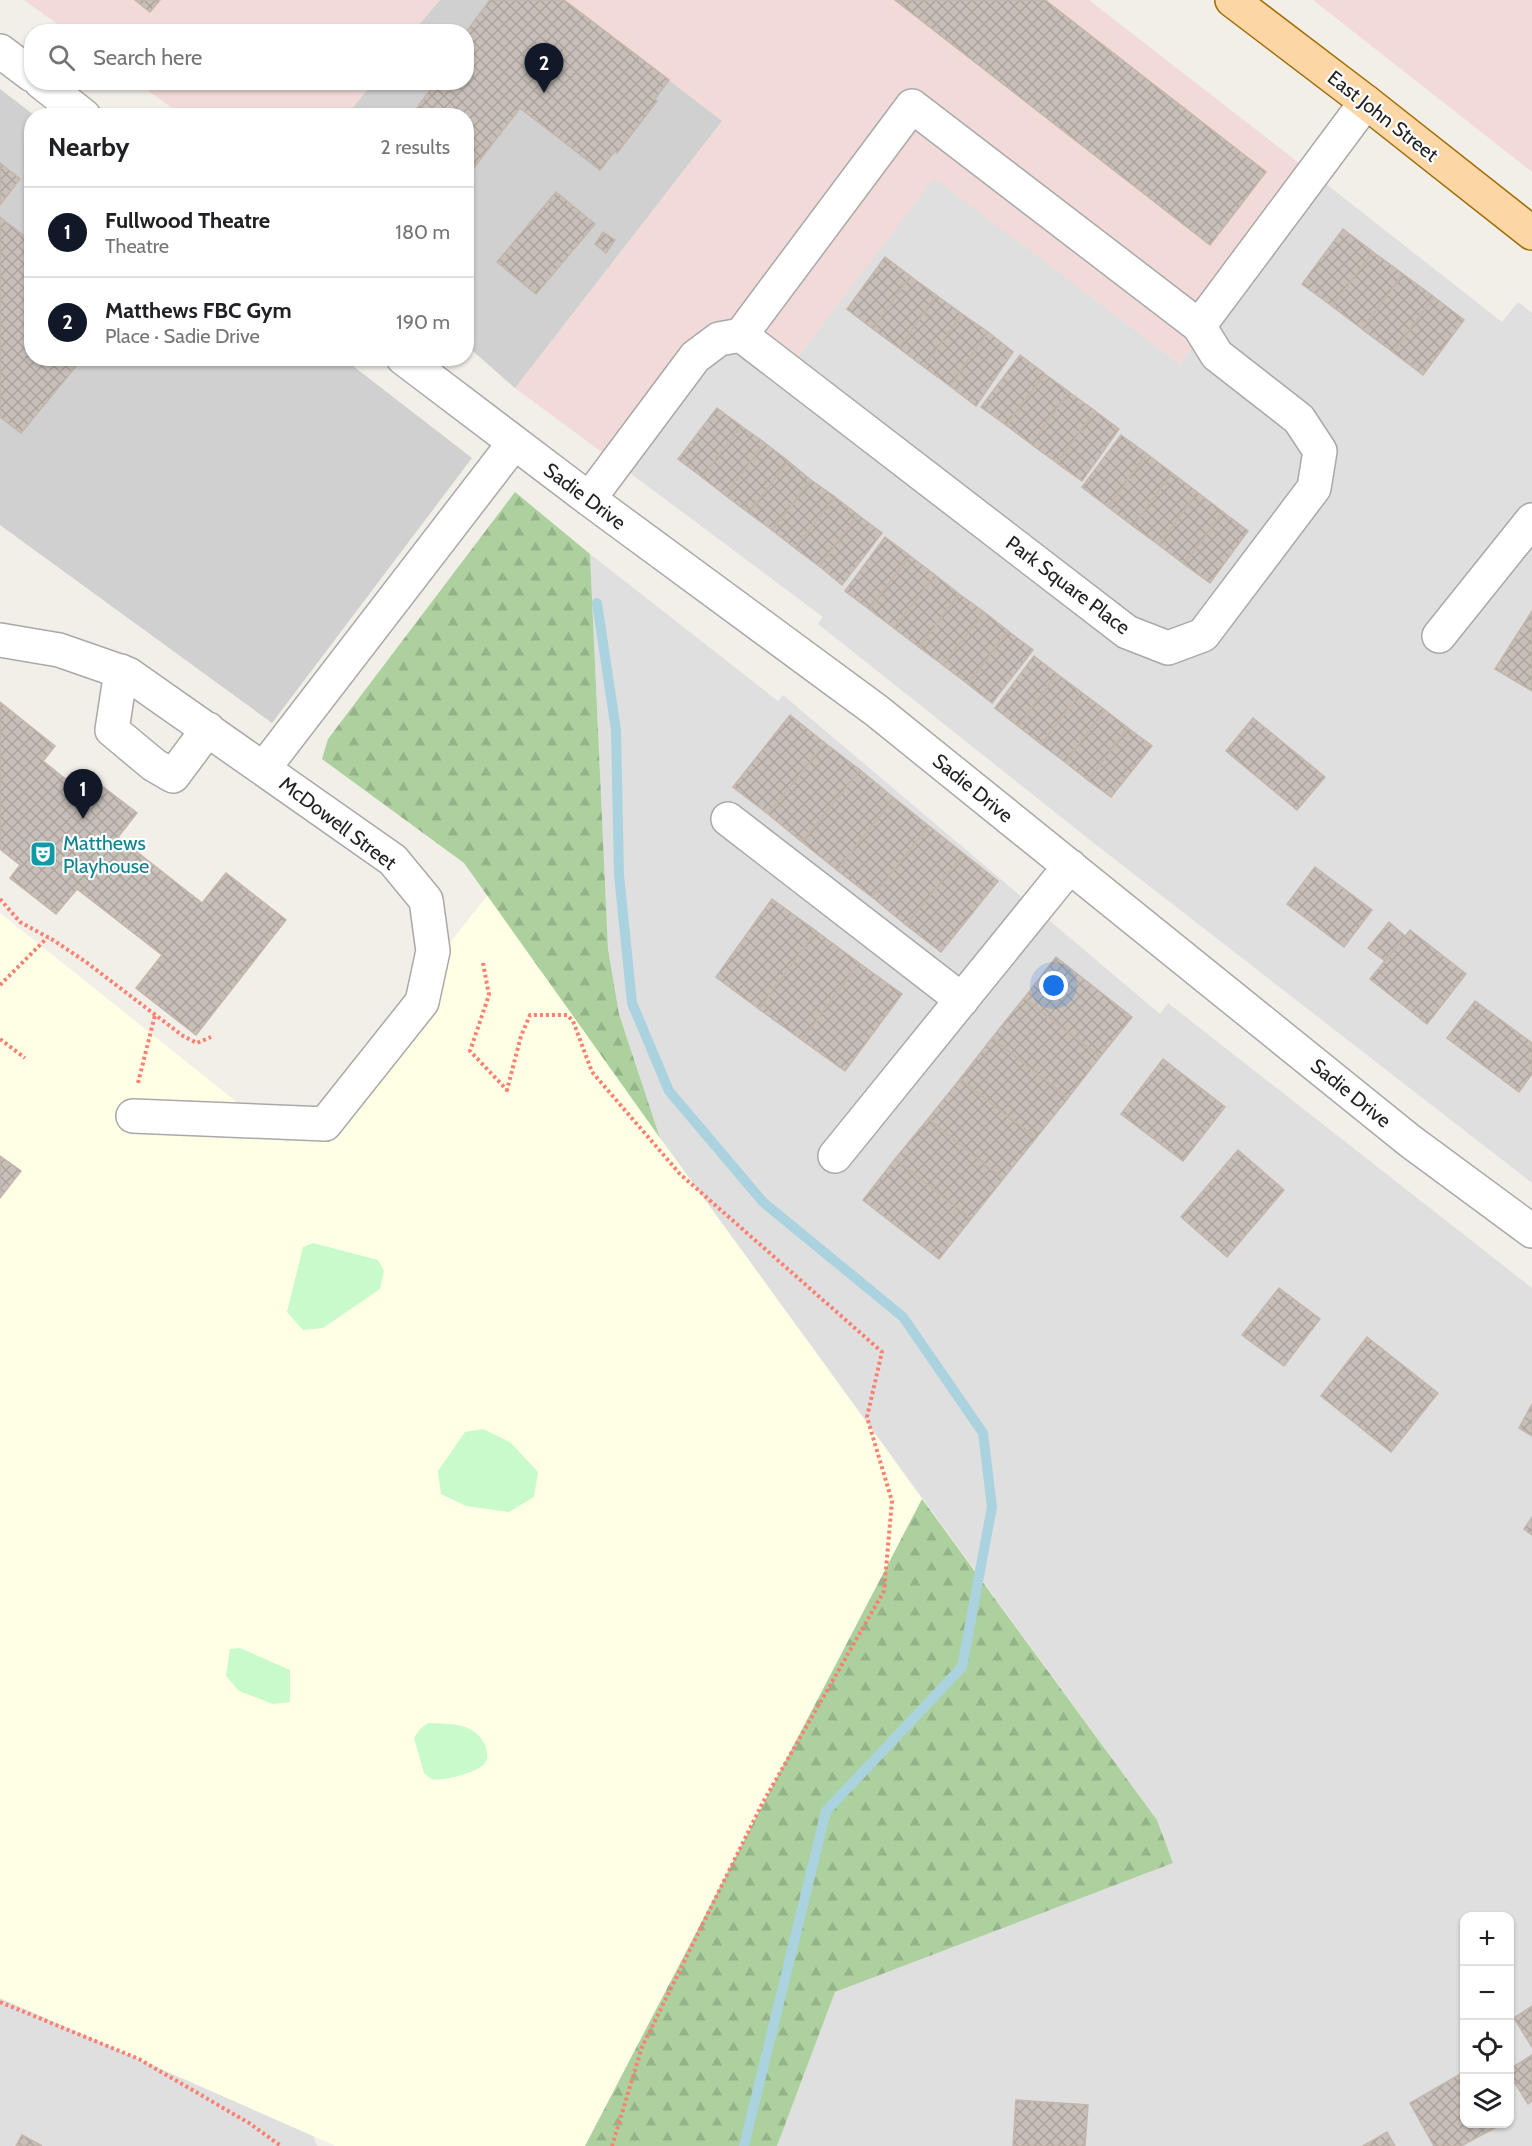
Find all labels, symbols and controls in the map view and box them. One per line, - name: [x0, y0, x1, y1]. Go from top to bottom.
- search box: [24, 24, 474, 90]
- icon: search: [45, 41, 78, 74]
- text: Search here: [93, 44, 202, 71]
- pin: 2: [524, 44, 564, 93]
- street label: East John Street: [1323, 65, 1443, 167]
- text: Nearby: [48, 131, 129, 163]
- text: 2 results: [380, 135, 450, 159]
- text: Fullwood Theatre: [105, 207, 270, 234]
- text: 1: [64, 220, 71, 244]
- text: 180 m: [395, 220, 450, 244]
- text: Theatre: [105, 234, 169, 258]
- text: Matthews FBC Gym: [105, 297, 292, 324]
- text: 2: [62, 310, 73, 334]
- text: 190 m: [396, 310, 450, 334]
- text: Place · Sadie Drive: [105, 324, 260, 348]
- street label: Sadie Drive: [539, 457, 631, 535]
- street label: Park Square Place: [1001, 531, 1135, 639]
- street label: Sadie Drive: [928, 748, 1018, 828]
- pin: 1: [64, 770, 103, 819]
- street label: McDowell Street: [275, 771, 401, 875]
- place label: Matthews Playhouse: [63, 831, 149, 878]
- theatre icon: Matthews Playhouse: [28, 839, 58, 869]
- your location: [1039, 971, 1068, 1000]
- street label: Sadie Drive: [1306, 1053, 1396, 1133]
- map controls: [1460, 1912, 1514, 2128]
- button: +: [1460, 1912, 1514, 1966]
- button: −: [1460, 1966, 1514, 2020]
- button: locate: [1460, 2020, 1514, 2074]
- button: layers: [1460, 2074, 1514, 2128]

